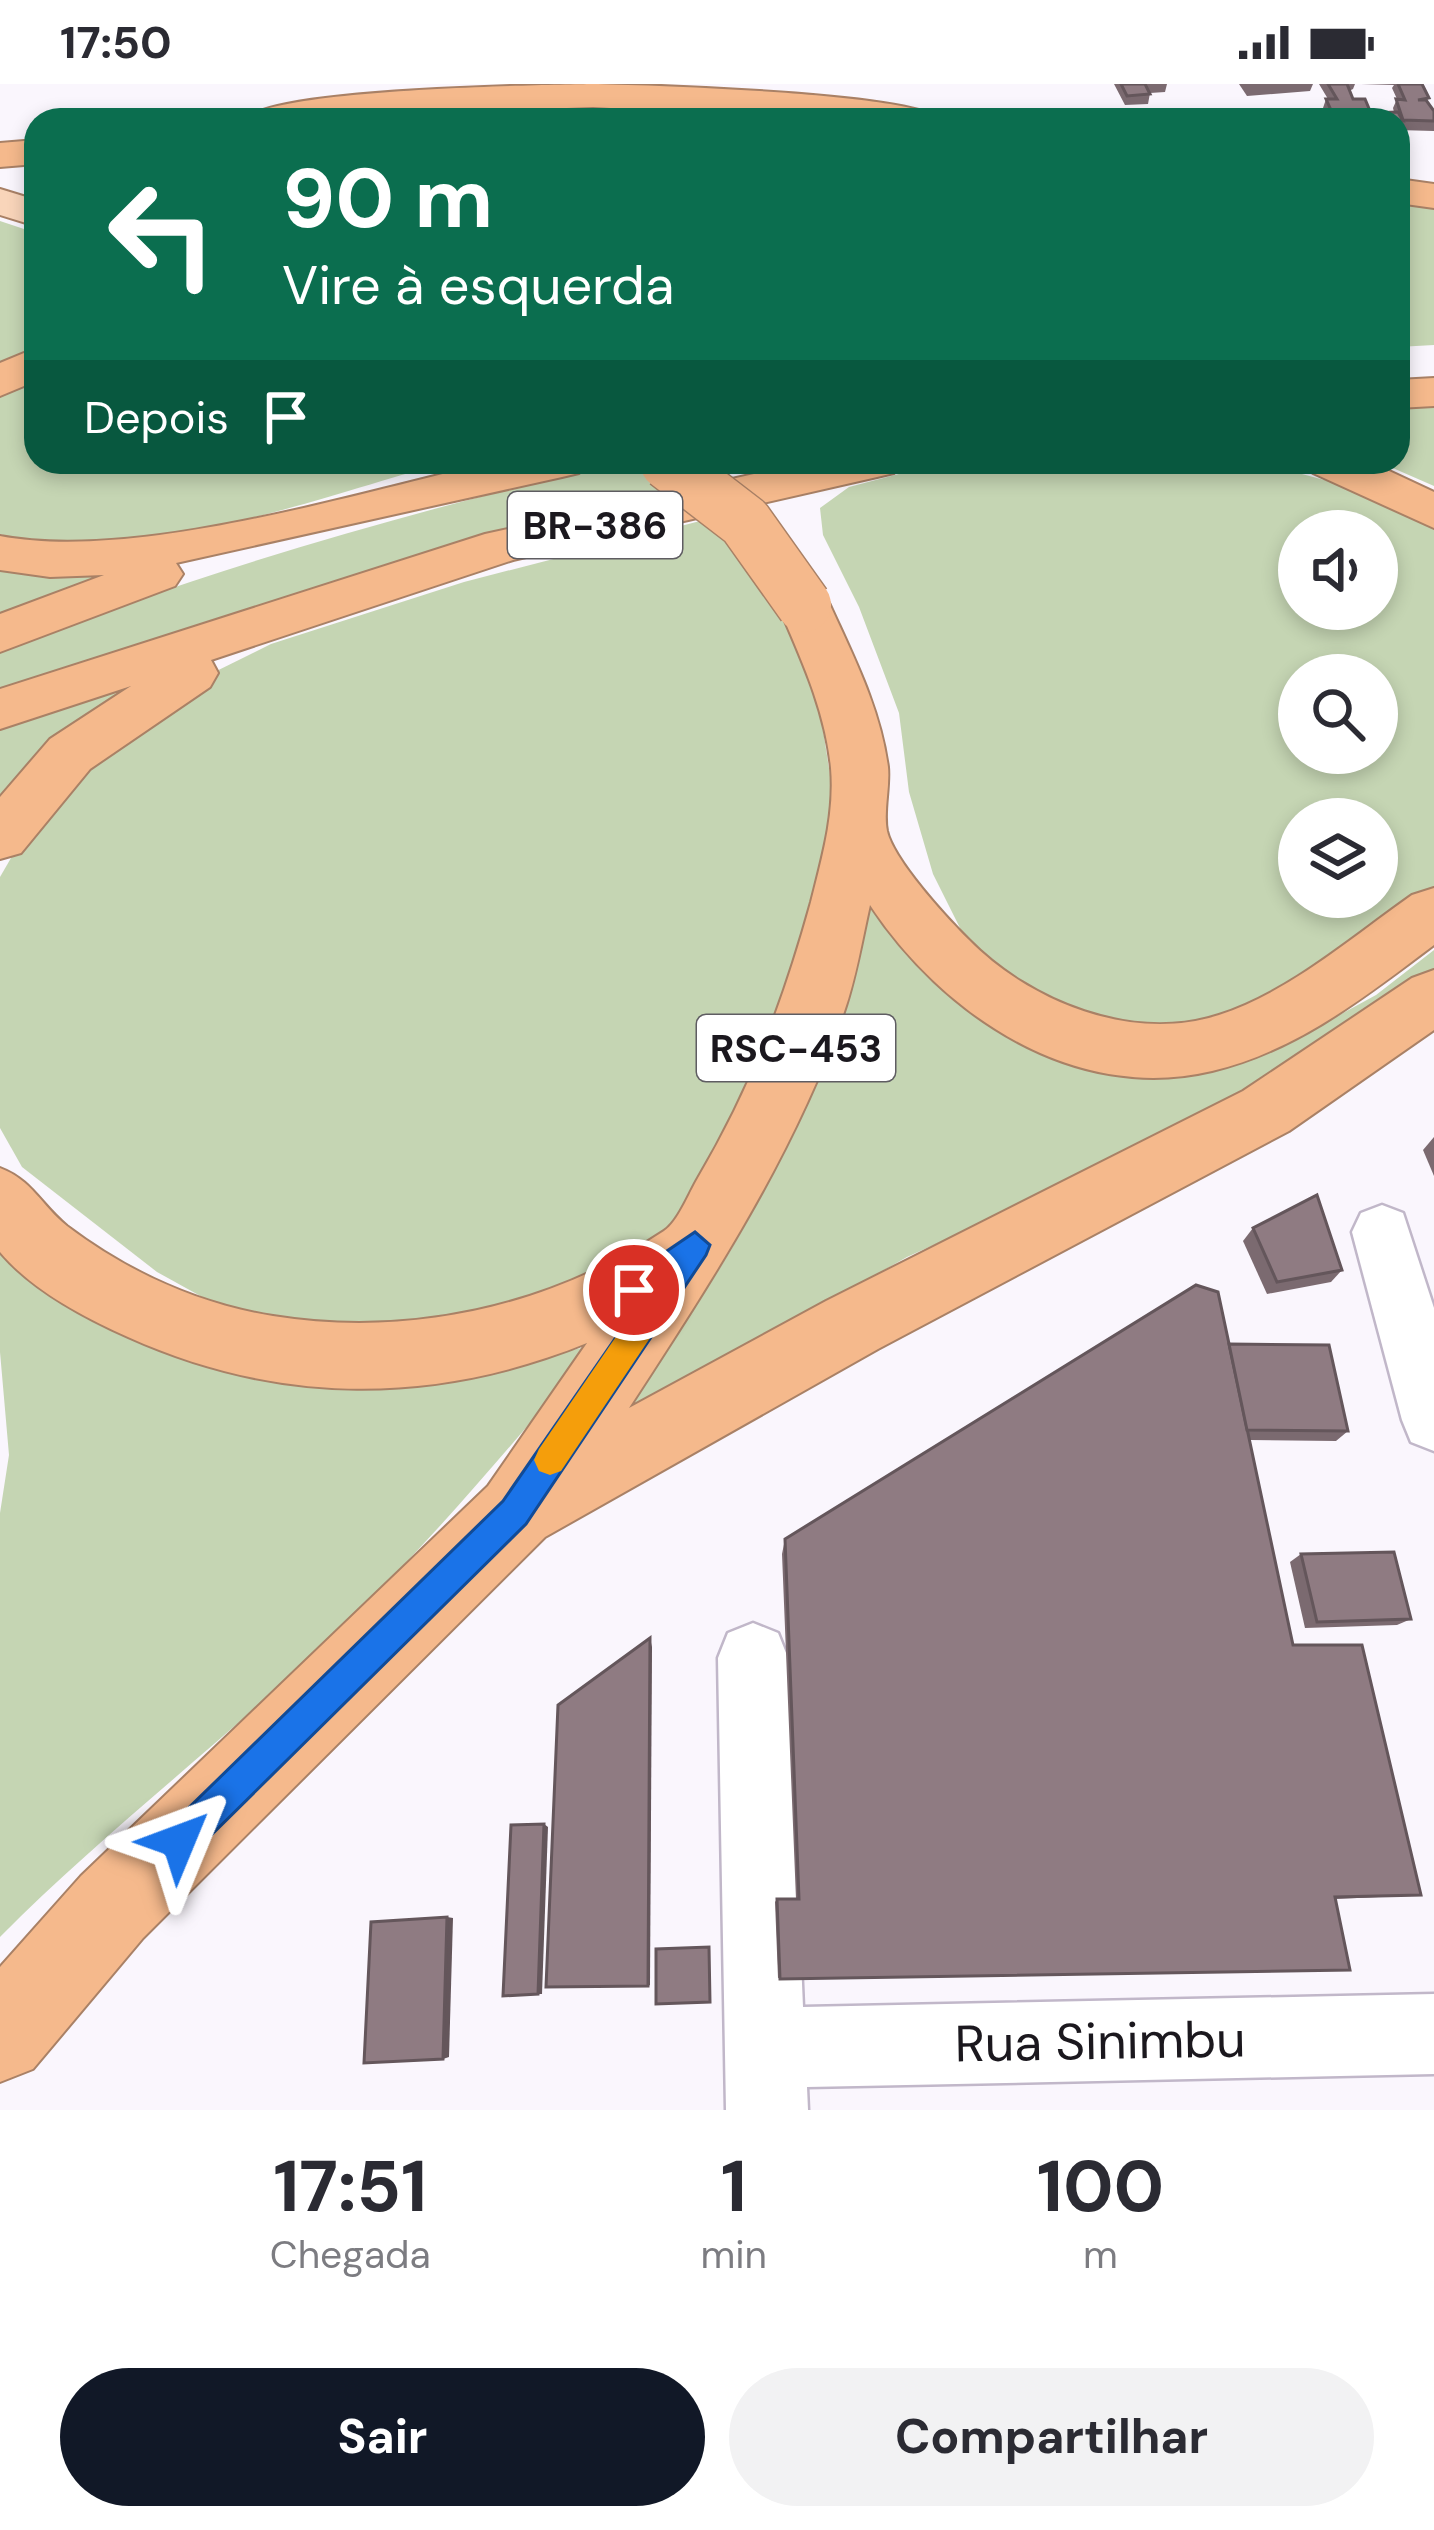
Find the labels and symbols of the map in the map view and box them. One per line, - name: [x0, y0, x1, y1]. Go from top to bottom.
- road number: BR-386: [508, 492, 682, 558]
- road number: RSC-453: [697, 1015, 895, 1081]
- pin: [583, 1239, 685, 1341]
- position arrow: [116, 1778, 242, 1904]
- street label: Rua Sinimbu: [954, 2005, 1246, 2078]

